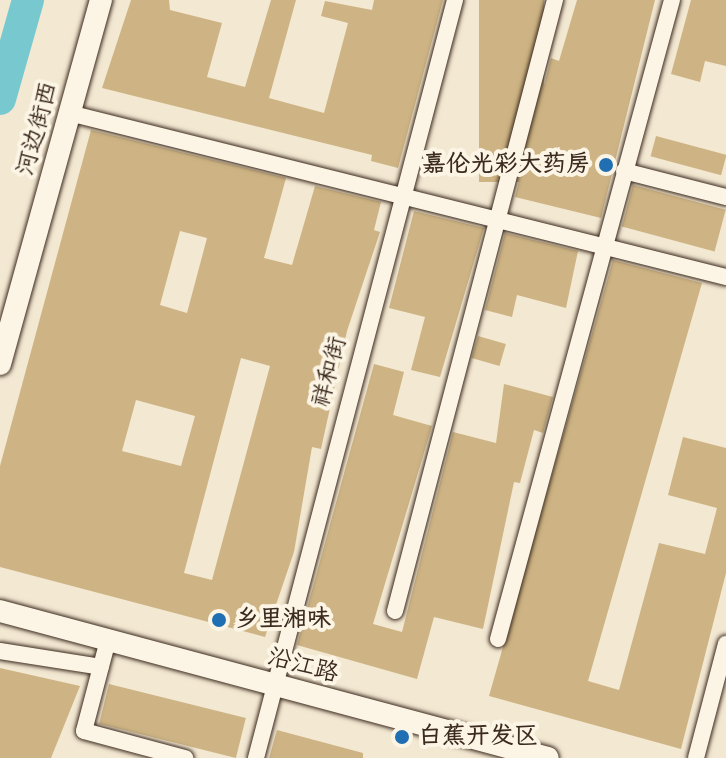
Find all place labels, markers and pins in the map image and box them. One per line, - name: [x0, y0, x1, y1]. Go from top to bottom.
- place label: 嘉伦光彩大药房: [422, 151, 590, 179]
- marker: 嘉伦光彩大药房: [597, 156, 615, 174]
- place label: 乡里湘味: [235, 606, 331, 634]
- marker: 乡里湘味: [210, 611, 228, 629]
- place label: 白蕉开发区: [418, 723, 538, 751]
- marker: 白蕉开发区: [393, 728, 411, 746]

